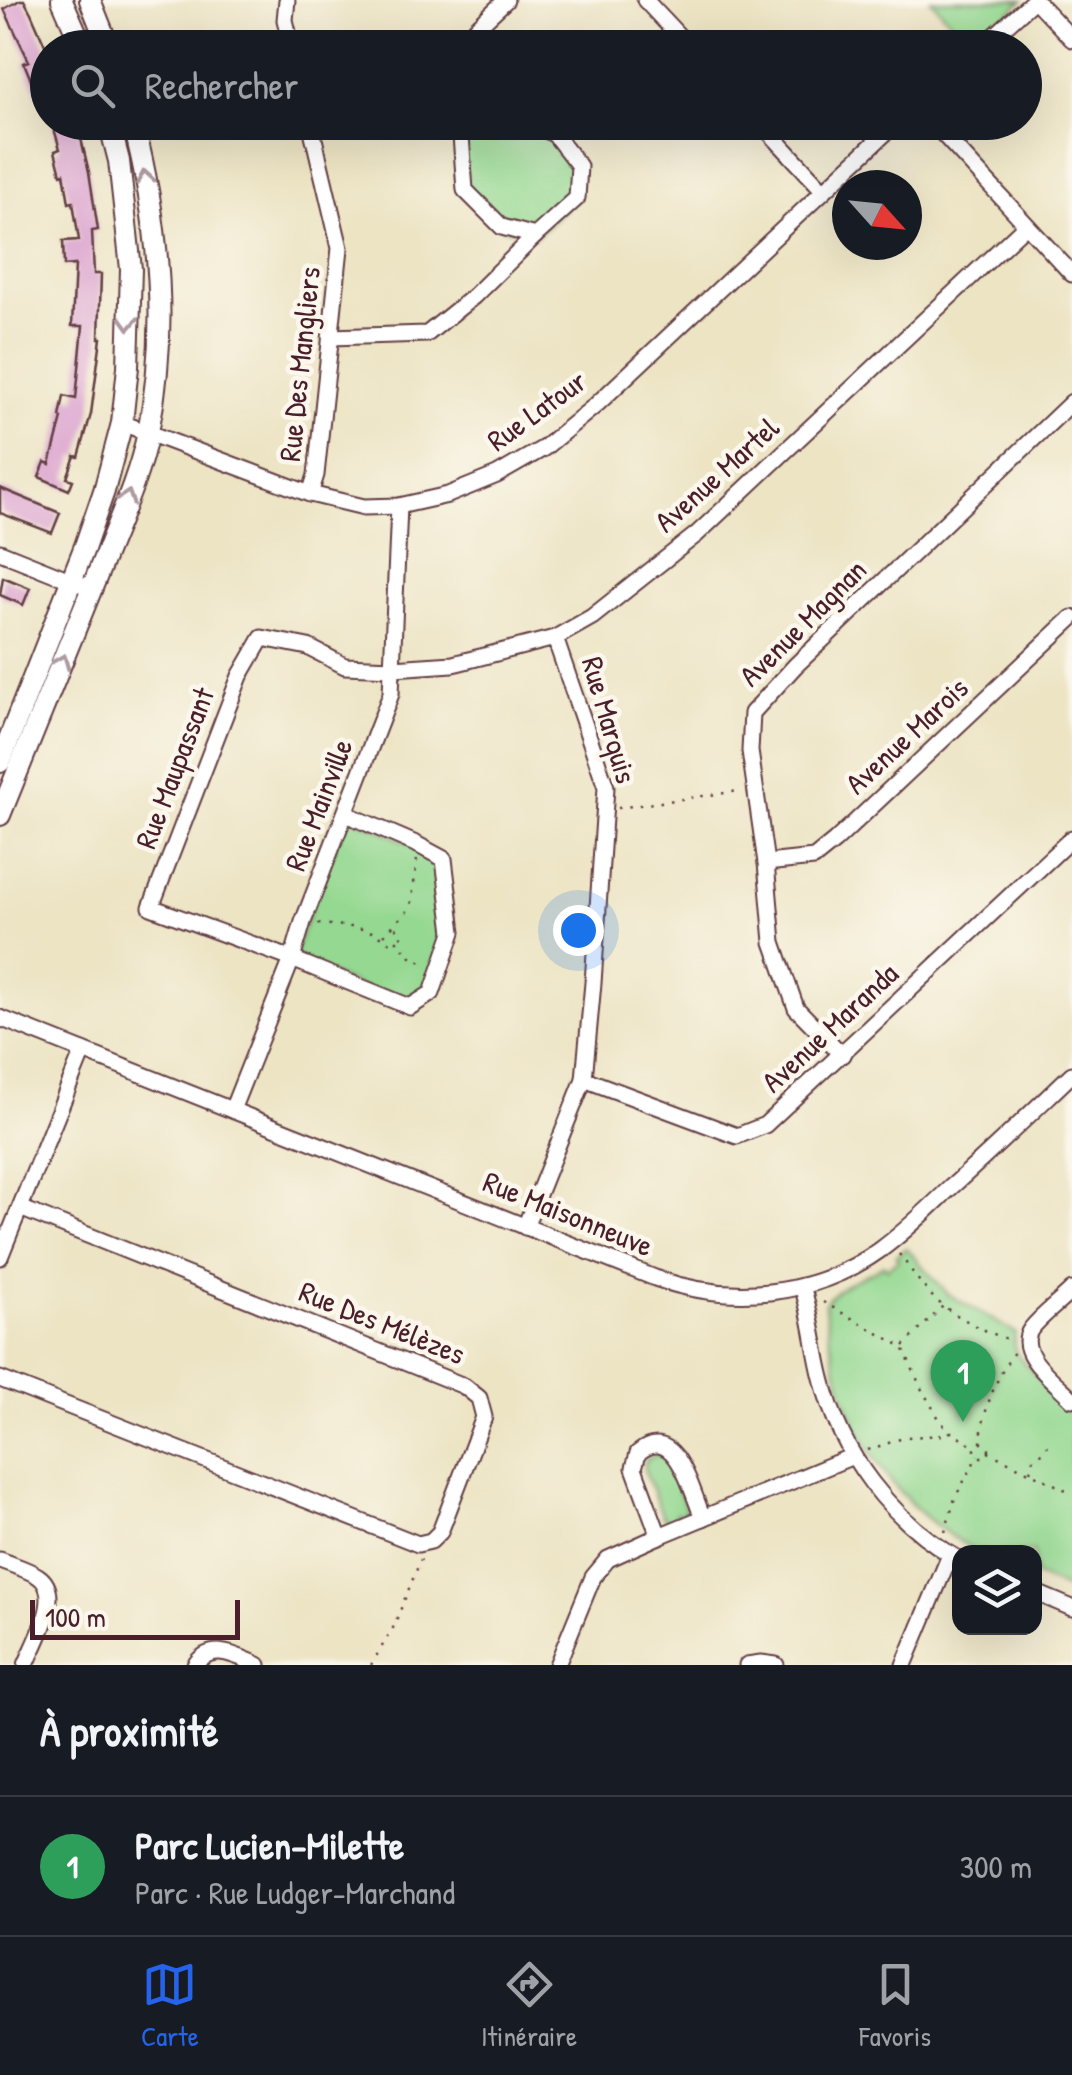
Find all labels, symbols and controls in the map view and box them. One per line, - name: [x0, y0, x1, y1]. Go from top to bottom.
- search box: [30, 30, 1042, 140]
- icon: search: [65, 58, 120, 113]
- text: Rechercher: [145, 59, 298, 111]
- one-way arrow: [136, 169, 157, 186]
- north arrow: [832, 170, 922, 260]
- street label: Rue Des Mangliers: [269, 265, 329, 463]
- one-way arrow: [119, 316, 140, 332]
- street label: Rue Latour: [479, 360, 594, 460]
- street label: Avenue Martel: [646, 408, 787, 541]
- one-way arrow: [115, 490, 136, 507]
- street label: Avenue Magnan: [730, 550, 875, 695]
- street label: Rue Marquis: [573, 652, 647, 788]
- one-way arrow: [51, 653, 71, 670]
- street label: Avenue Marois: [836, 668, 976, 803]
- street label: Rue Maupassant: [125, 681, 223, 854]
- street label: Rue Mainville: [275, 733, 361, 876]
- your location: [553, 905, 604, 956]
- street label: Avenue Maranda: [752, 954, 906, 1101]
- street label: Rue Maisonneuve: [478, 1161, 659, 1265]
- street label: Rue Des Mélèzes: [294, 1271, 471, 1373]
- pin: 1: [930, 1340, 996, 1422]
- map controls: [952, 1545, 1042, 1635]
- button: layers: [952, 1545, 1042, 1635]
- scale bar: [30, 1595, 240, 1640]
- text: 100 m: [45, 1598, 106, 1636]
- text: À proximité: [40, 1702, 219, 1759]
- text: Parc Lucien-Milette: [135, 1819, 404, 1871]
- text: 1: [67, 1845, 78, 1888]
- text: 300 m: [960, 1845, 1032, 1888]
- text: Parc · Rue Ludger-Marchand: [135, 1871, 455, 1914]
- tab: Carte: [141, 1957, 199, 2055]
- tab: Itinéraire: [481, 1957, 577, 2055]
- tab: Favoris: [859, 1957, 931, 2055]

